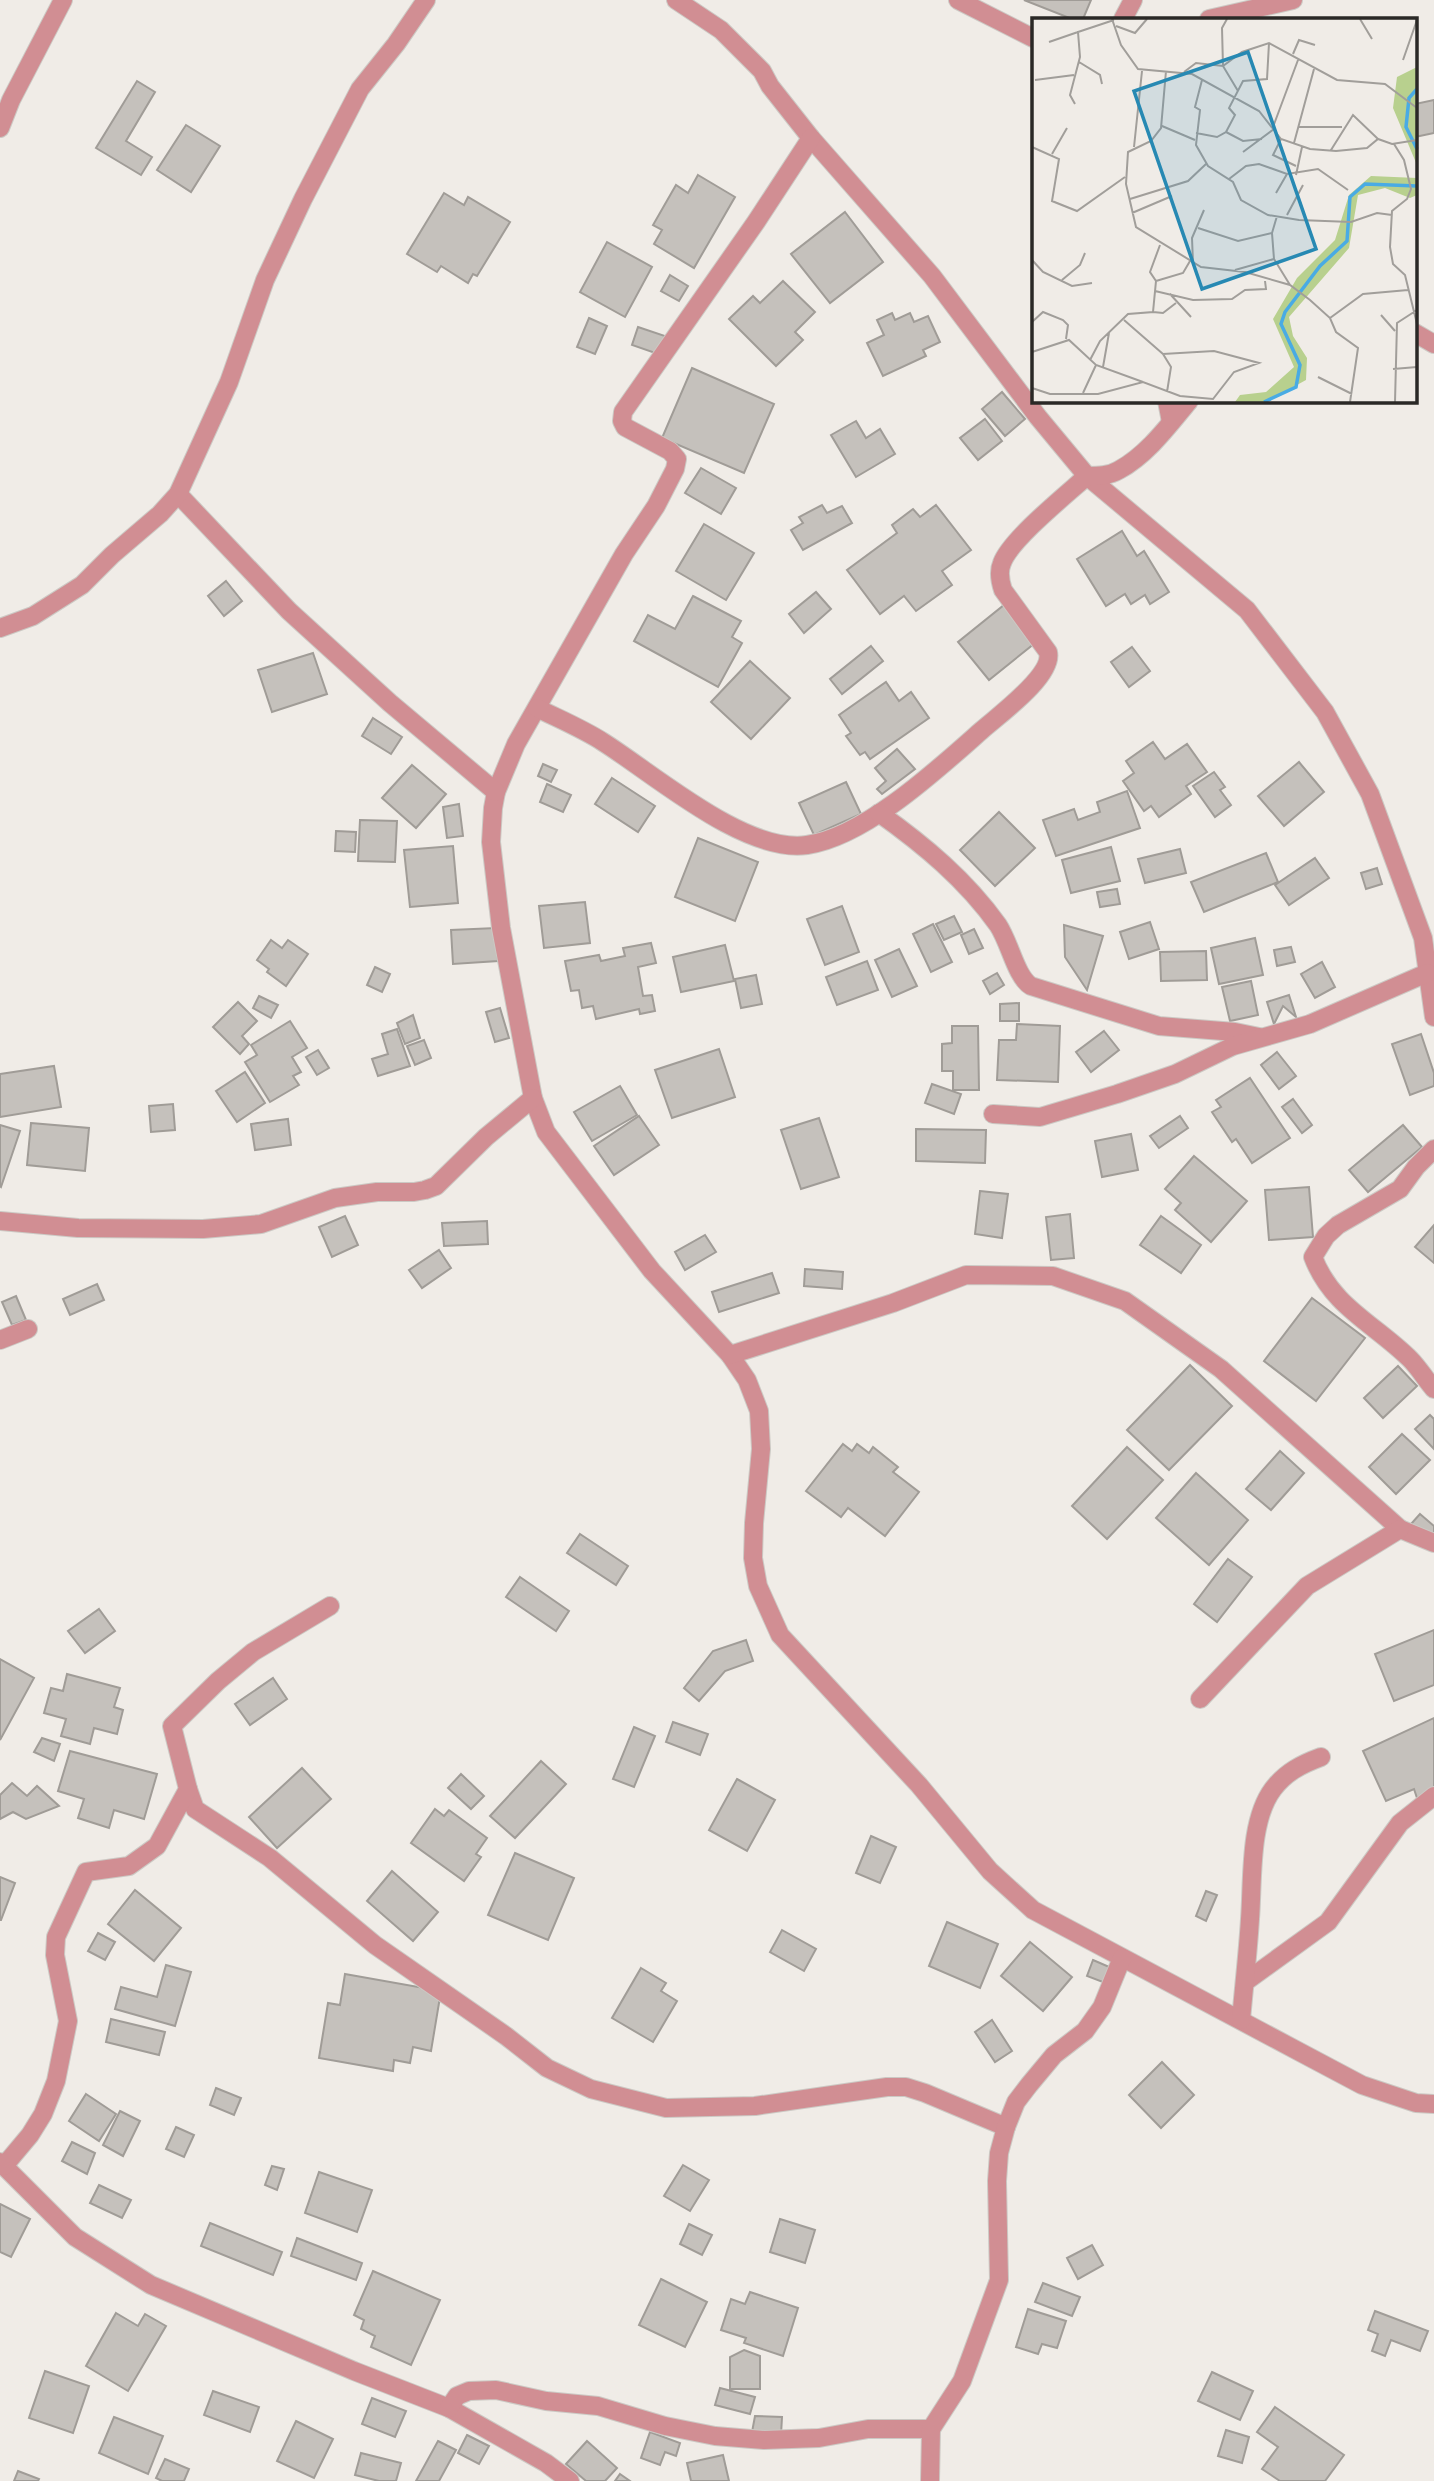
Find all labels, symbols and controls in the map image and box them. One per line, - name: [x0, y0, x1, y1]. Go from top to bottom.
- inset map: [1032, 18, 1416, 402]

